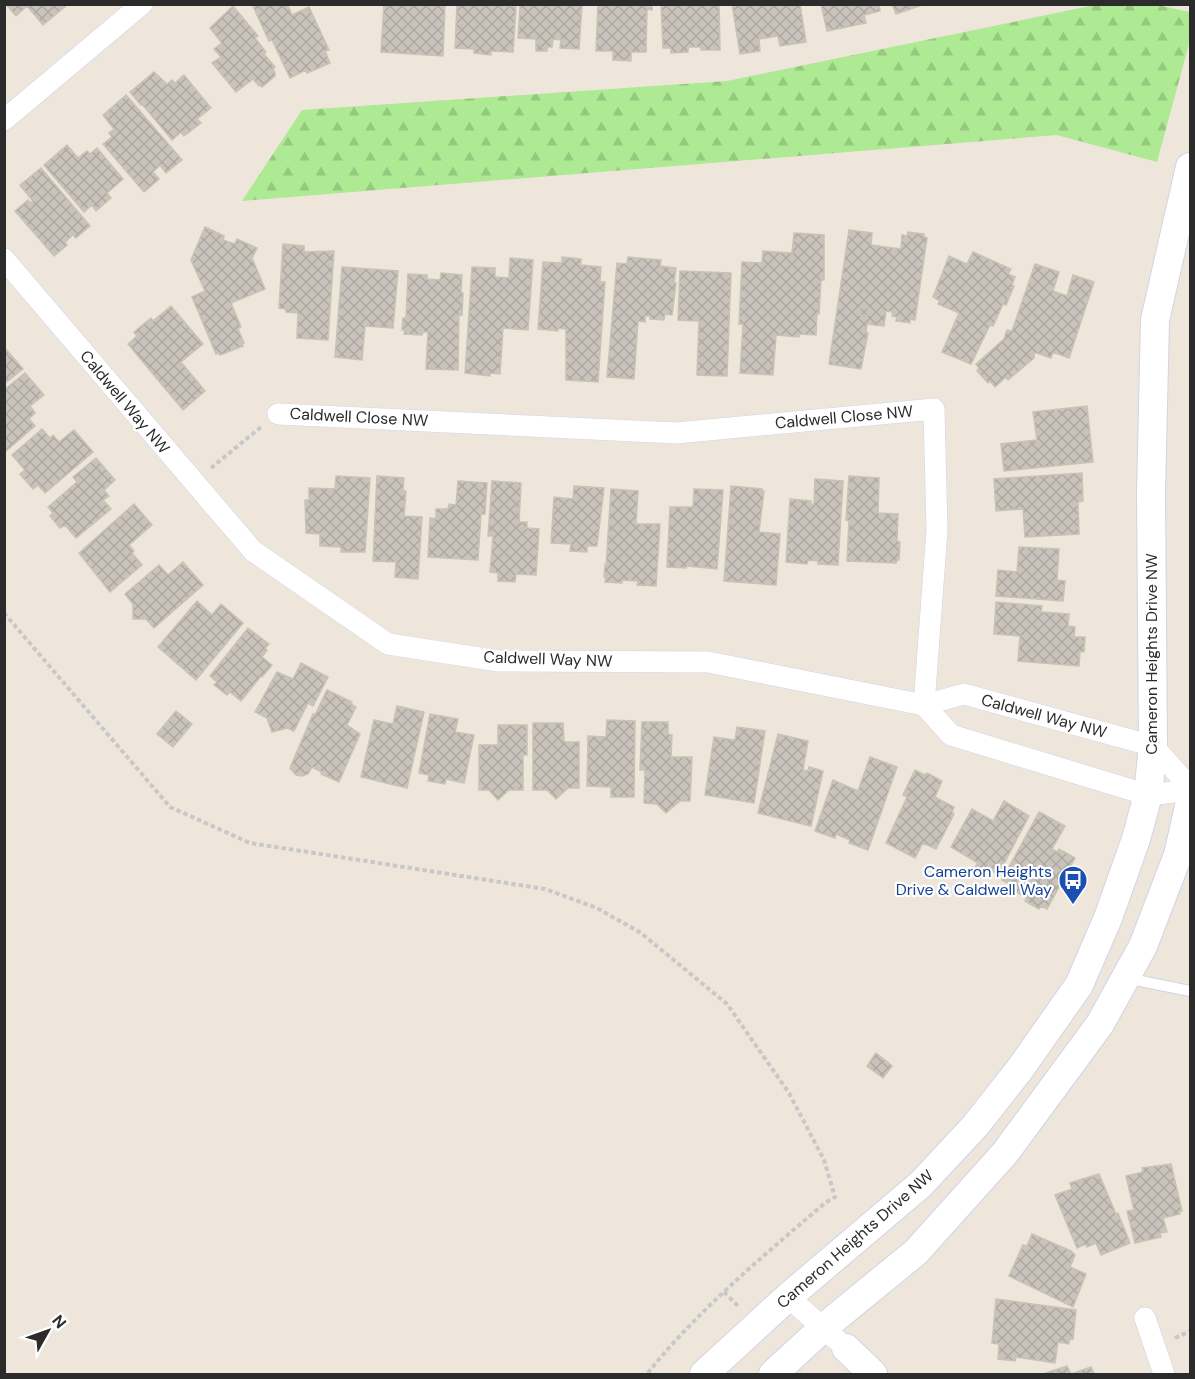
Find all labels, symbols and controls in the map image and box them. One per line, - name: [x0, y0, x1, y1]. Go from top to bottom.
- street label: Caldwell Way NW: [75, 346, 175, 459]
- street label: Caldwell Close NW: [774, 400, 914, 434]
- street label: Caldwell Close NW: [289, 403, 429, 431]
- street label: Cameron Heights Drive NW: [1141, 553, 1162, 755]
- street label: Caldwell Way NW: [483, 646, 613, 672]
- street label: Caldwell Way NW: [979, 689, 1110, 743]
- place label: Cameron Heights Drive & Caldwell Way: [896, 861, 1052, 900]
- bus stop icon: Cameron Heights Drive & Caldwell Way: [1057, 864, 1089, 906]
- street label: Cameron Heights Drive NW: [772, 1165, 938, 1313]
- north arrow: [18, 1301, 78, 1361]
- text: N: [47, 1310, 71, 1333]

